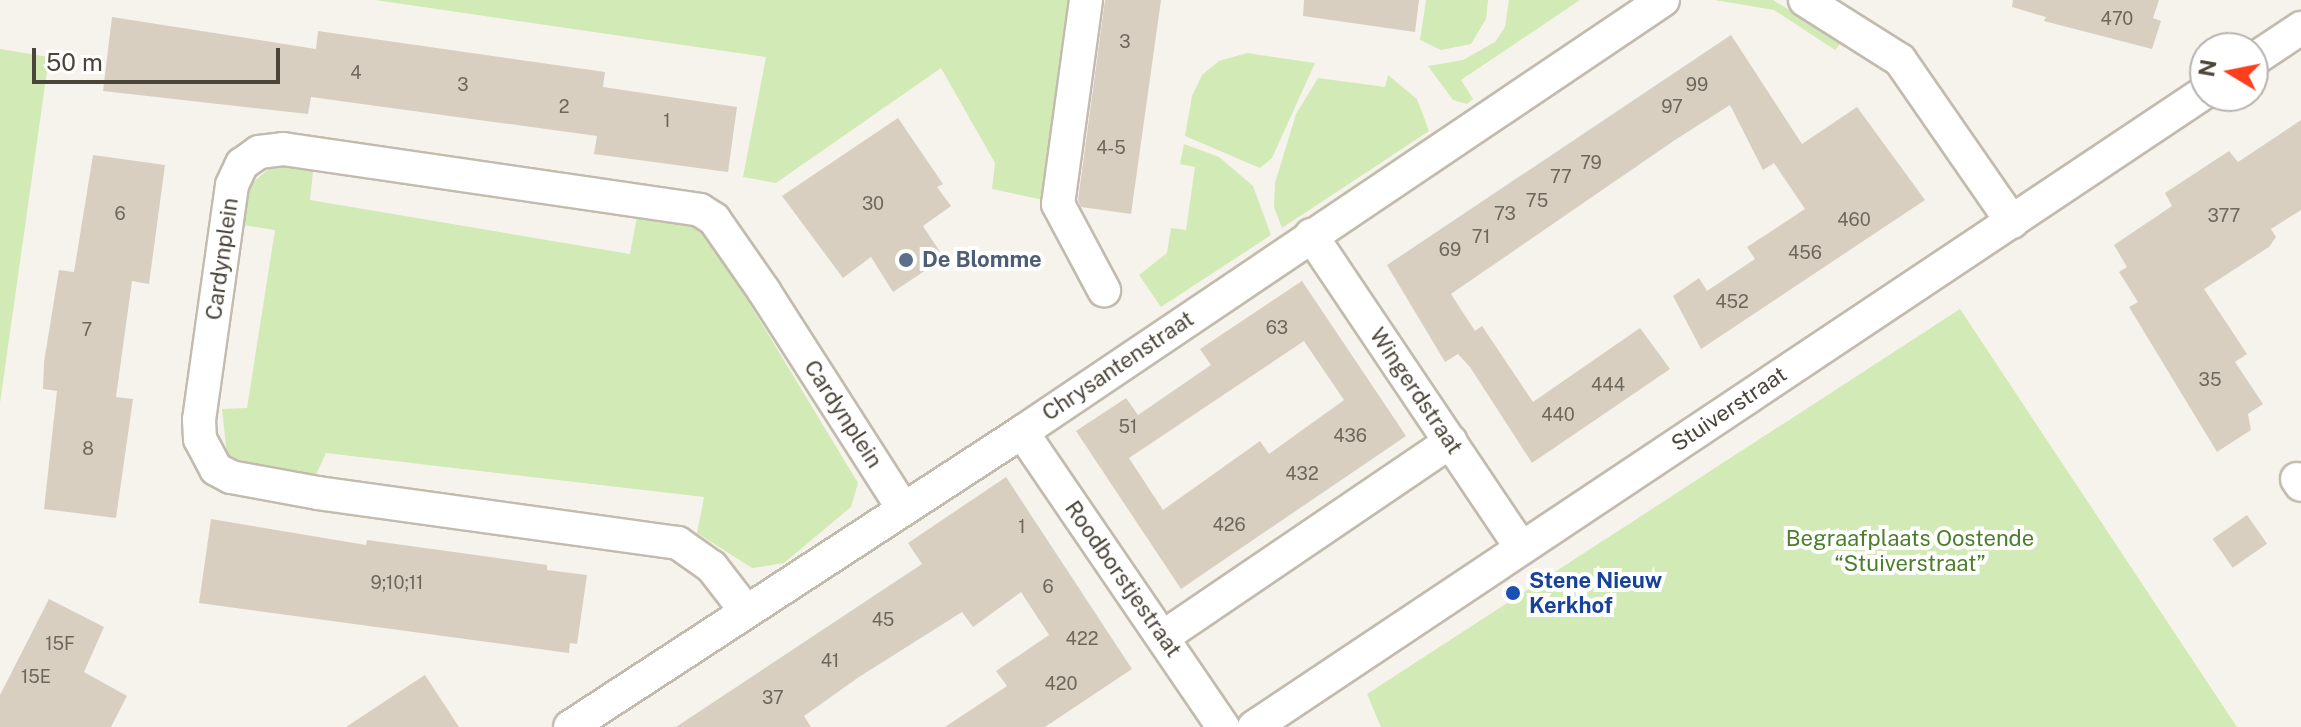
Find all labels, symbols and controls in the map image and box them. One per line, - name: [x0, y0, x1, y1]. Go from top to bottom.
- house number: 470: [2101, 8, 2133, 30]
- house number: 3: [1119, 31, 1131, 53]
- scale bar: [36, 32, 284, 82]
- north arrow: [2189, 32, 2269, 112]
- text: 50 m: [46, 48, 103, 76]
- text: N: [2193, 57, 2222, 79]
- house number: 4: [350, 62, 362, 84]
- house number: 3: [457, 74, 469, 96]
- house number: 99: [1686, 74, 1708, 96]
- house number: 2: [559, 96, 569, 118]
- house number: 97: [1661, 96, 1683, 118]
- house number: 1: [663, 110, 671, 132]
- house number: 4-5: [1096, 137, 1126, 159]
- house number: 79: [1580, 152, 1602, 174]
- house number: 77: [1550, 166, 1572, 188]
- house number: 75: [1526, 190, 1548, 212]
- house number: 30: [862, 193, 884, 215]
- street label: Cardynplein: [200, 196, 244, 322]
- house number: 6: [114, 203, 126, 225]
- house number: 73: [1494, 203, 1516, 225]
- house number: 377: [2208, 205, 2240, 227]
- house number: 460: [1837, 209, 1871, 231]
- house number: 71: [1472, 226, 1490, 248]
- house number: 69: [1439, 239, 1461, 261]
- house number: 456: [1788, 242, 1822, 264]
- place label: De Blomme: [922, 247, 1042, 273]
- marker: De Blomme: [897, 251, 915, 269]
- house number: 452: [1715, 291, 1749, 313]
- street label: Chrysantenstraat: [1037, 306, 1199, 426]
- house number: 63: [1266, 317, 1288, 339]
- house number: 7: [82, 319, 92, 341]
- street label: Wingerdstraat: [1364, 323, 1468, 459]
- street label: Cardynplein: [798, 355, 888, 473]
- street label: Stuiverstraat: [1666, 361, 1792, 457]
- house number: 35: [2199, 369, 2221, 391]
- house number: 444: [1591, 374, 1625, 396]
- house number: 440: [1541, 404, 1575, 426]
- house number: 51: [1119, 416, 1137, 438]
- house number: 436: [1333, 425, 1367, 447]
- house number: 8: [82, 438, 94, 460]
- house number: 432: [1285, 463, 1319, 485]
- street label: Roodborstjestraat: [1059, 496, 1187, 662]
- house number: 426: [1212, 514, 1246, 536]
- house number: 1: [1018, 516, 1026, 538]
- park label: Begraafplaats Oostende “Stuiverstraat”: [1786, 525, 2034, 576]
- place label: Stene Nieuw Kerkhof: [1529, 567, 1662, 618]
- house number: 9;10;11: [371, 572, 423, 594]
- house number: 6: [1042, 576, 1054, 598]
- marker: Stene Nieuw Kerkhof: [1504, 584, 1522, 602]
- house number: 45: [872, 609, 894, 631]
- house number: 422: [1066, 628, 1098, 650]
- house number: 15F: [45, 633, 75, 655]
- house number: 41: [821, 650, 839, 672]
- house number: 15E: [21, 666, 51, 688]
- house number: 420: [1044, 673, 1078, 695]
- house number: 37: [762, 687, 784, 709]

